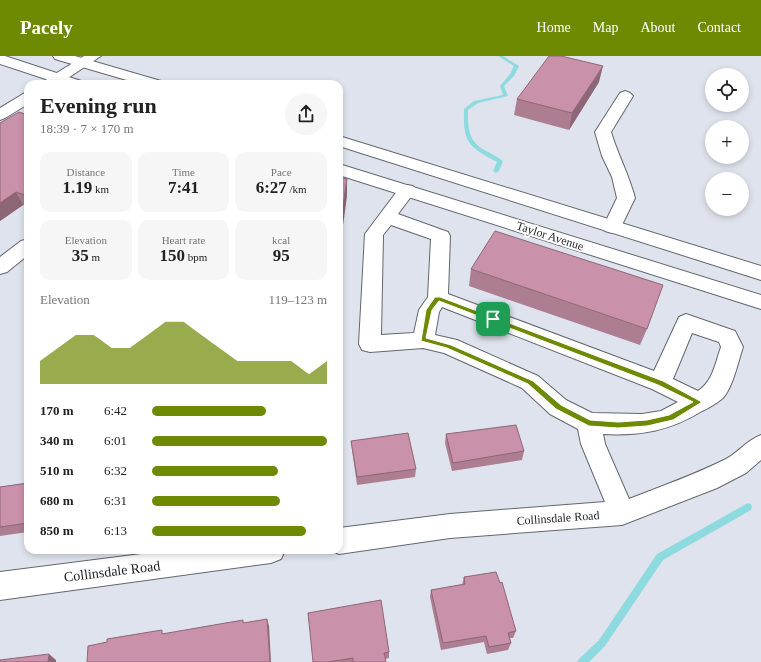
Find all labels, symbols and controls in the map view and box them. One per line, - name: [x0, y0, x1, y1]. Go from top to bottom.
- text: Pacely: [20, 17, 73, 38]
- text: Home: [537, 20, 571, 35]
- text: Map: [593, 20, 618, 35]
- text: About: [640, 20, 675, 35]
- text: Contact: [697, 20, 741, 35]
- map controls: [705, 68, 749, 216]
- button: locate: [705, 68, 749, 112]
- text: Evening run: [40, 93, 157, 118]
- button: share: [285, 93, 327, 135]
- button: +: [705, 120, 749, 164]
- text: 18:39 · 7 × 170 m: [40, 121, 134, 136]
- text: Distance: [67, 166, 105, 178]
- text: Time: [172, 166, 195, 178]
- text: Pace: [271, 166, 292, 178]
- button: −: [705, 172, 749, 216]
- text: 1.19: [63, 178, 92, 197]
- text: 7:41: [168, 178, 199, 197]
- text: 6:27: [256, 178, 287, 197]
- text: km: [92, 183, 109, 195]
- text: /km: [287, 183, 307, 195]
- street label: Taylor Avenue: [515, 219, 585, 253]
- text: Elevation: [65, 234, 107, 246]
- text: Heart rate: [162, 234, 205, 246]
- text: kcal: [272, 234, 290, 246]
- text: 35: [72, 246, 89, 265]
- text: 150: [160, 246, 185, 265]
- text: 95: [273, 246, 290, 265]
- text: m: [89, 251, 100, 263]
- text: bpm: [185, 251, 207, 263]
- text: Elevation: [40, 292, 90, 307]
- text: 119–123 m: [269, 292, 327, 307]
- pin: [476, 302, 510, 336]
- icon: arrive: [482, 308, 504, 330]
- text: 170 m: [40, 403, 74, 418]
- text: 6:42: [104, 403, 127, 418]
- text: 340 m: [40, 433, 74, 448]
- text: 6:01: [104, 433, 127, 448]
- text: 510 m: [40, 463, 74, 478]
- text: 6:32: [104, 463, 127, 478]
- text: 680 m: [40, 493, 74, 508]
- text: 6:31: [104, 493, 127, 508]
- street label: Collinsdale Road: [516, 508, 600, 528]
- text: 850 m: [40, 523, 74, 538]
- text: 6:13: [104, 523, 127, 538]
- street label: Collinsdale Road: [63, 558, 161, 585]

